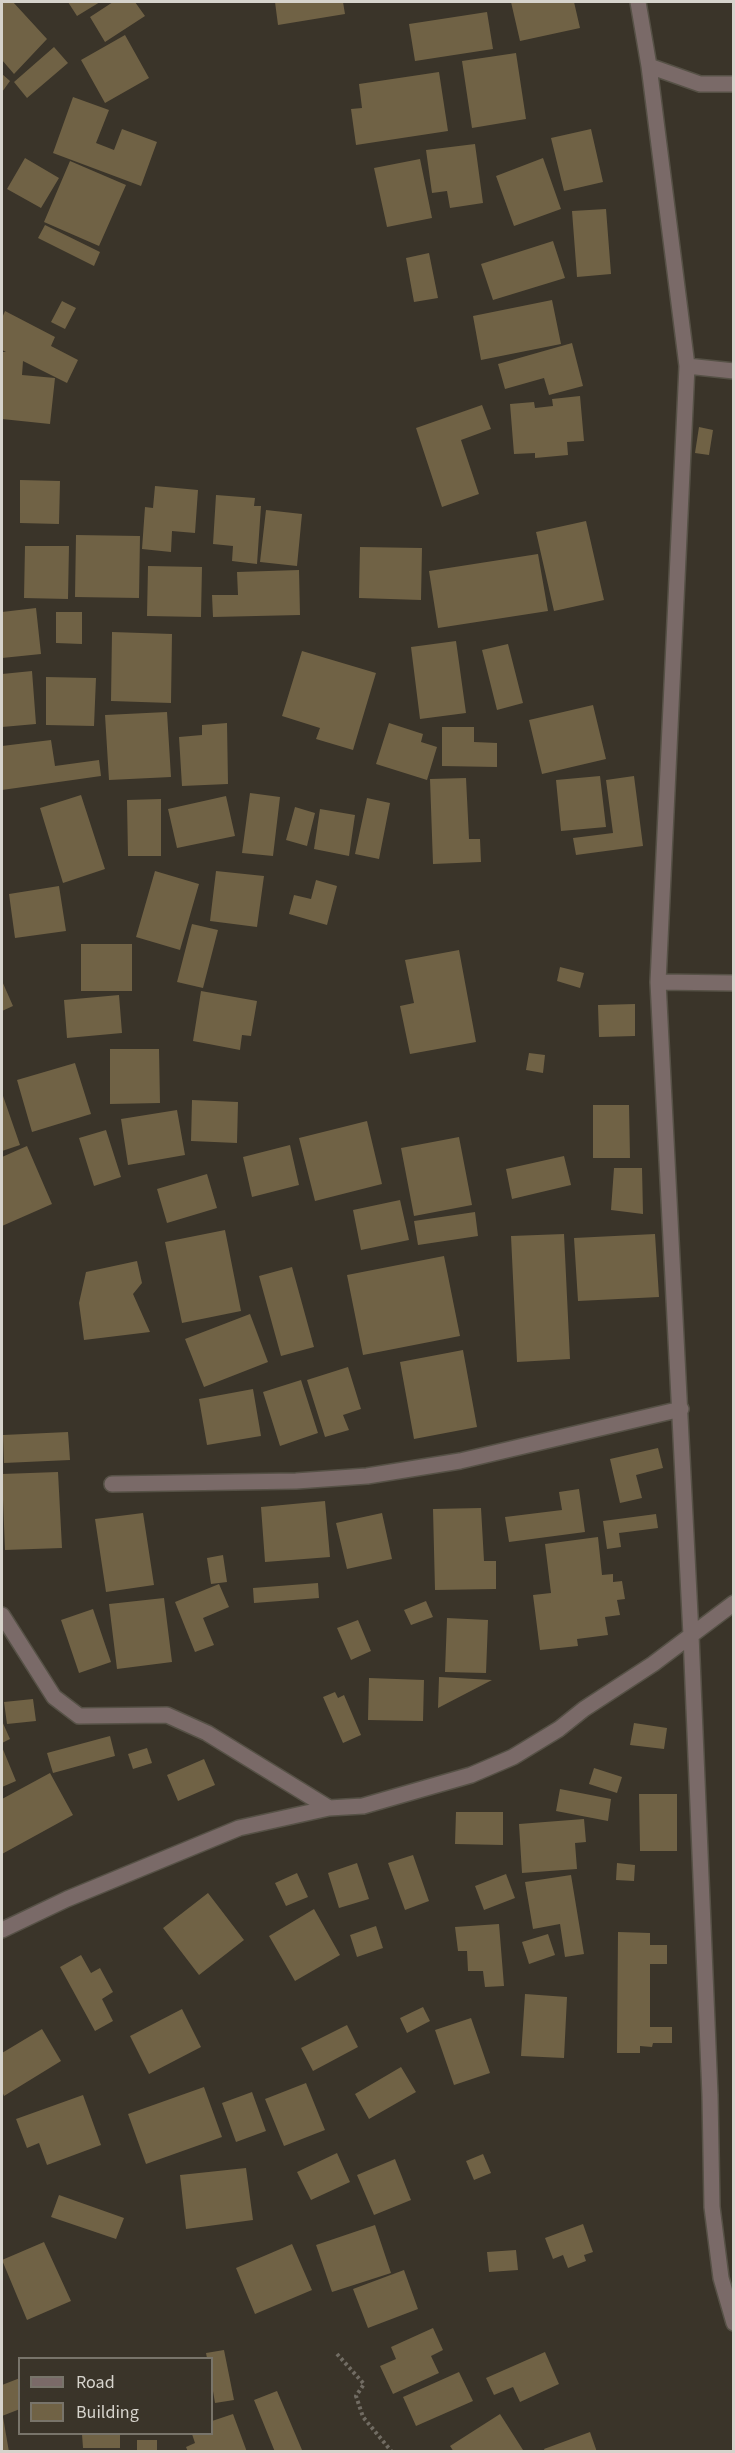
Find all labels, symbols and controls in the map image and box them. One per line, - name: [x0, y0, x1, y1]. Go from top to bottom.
- legend: [18, 2357, 213, 2435]
- text: Road: [76, 2370, 115, 2395]
- text: Building: [76, 2400, 139, 2425]

